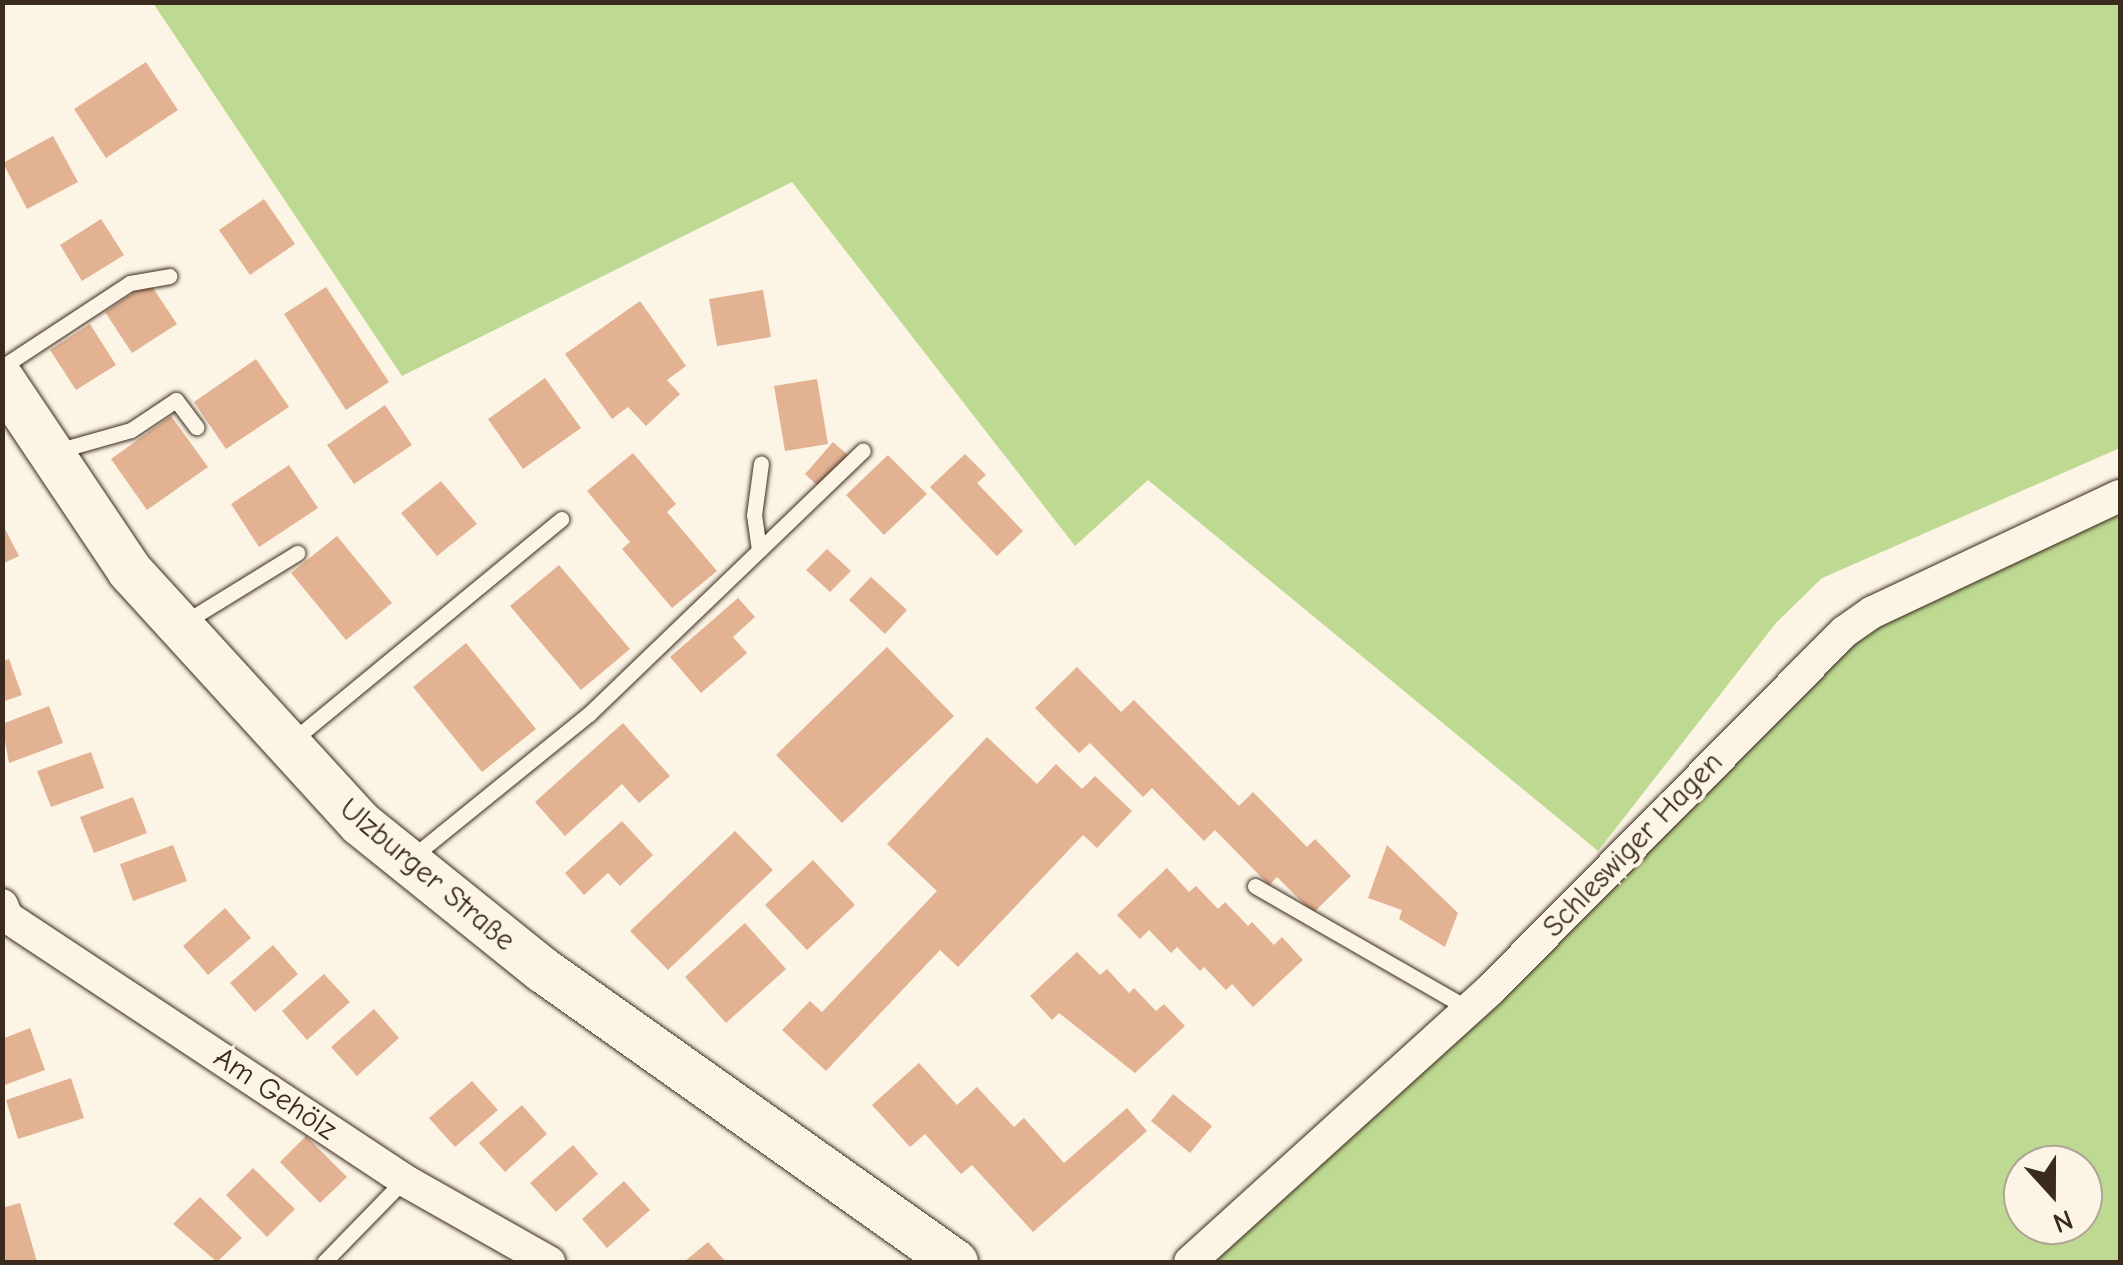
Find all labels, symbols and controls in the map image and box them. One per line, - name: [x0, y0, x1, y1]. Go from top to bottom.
- street label: Schleswiger Hagen: [1535, 745, 1731, 945]
- street label: Ulzburger Straße: [332, 791, 522, 959]
- street label: Am Gehölz: [207, 1040, 343, 1148]
- north arrow: [2003, 1145, 2103, 1245]
- text: N: [2049, 1203, 2077, 1239]

